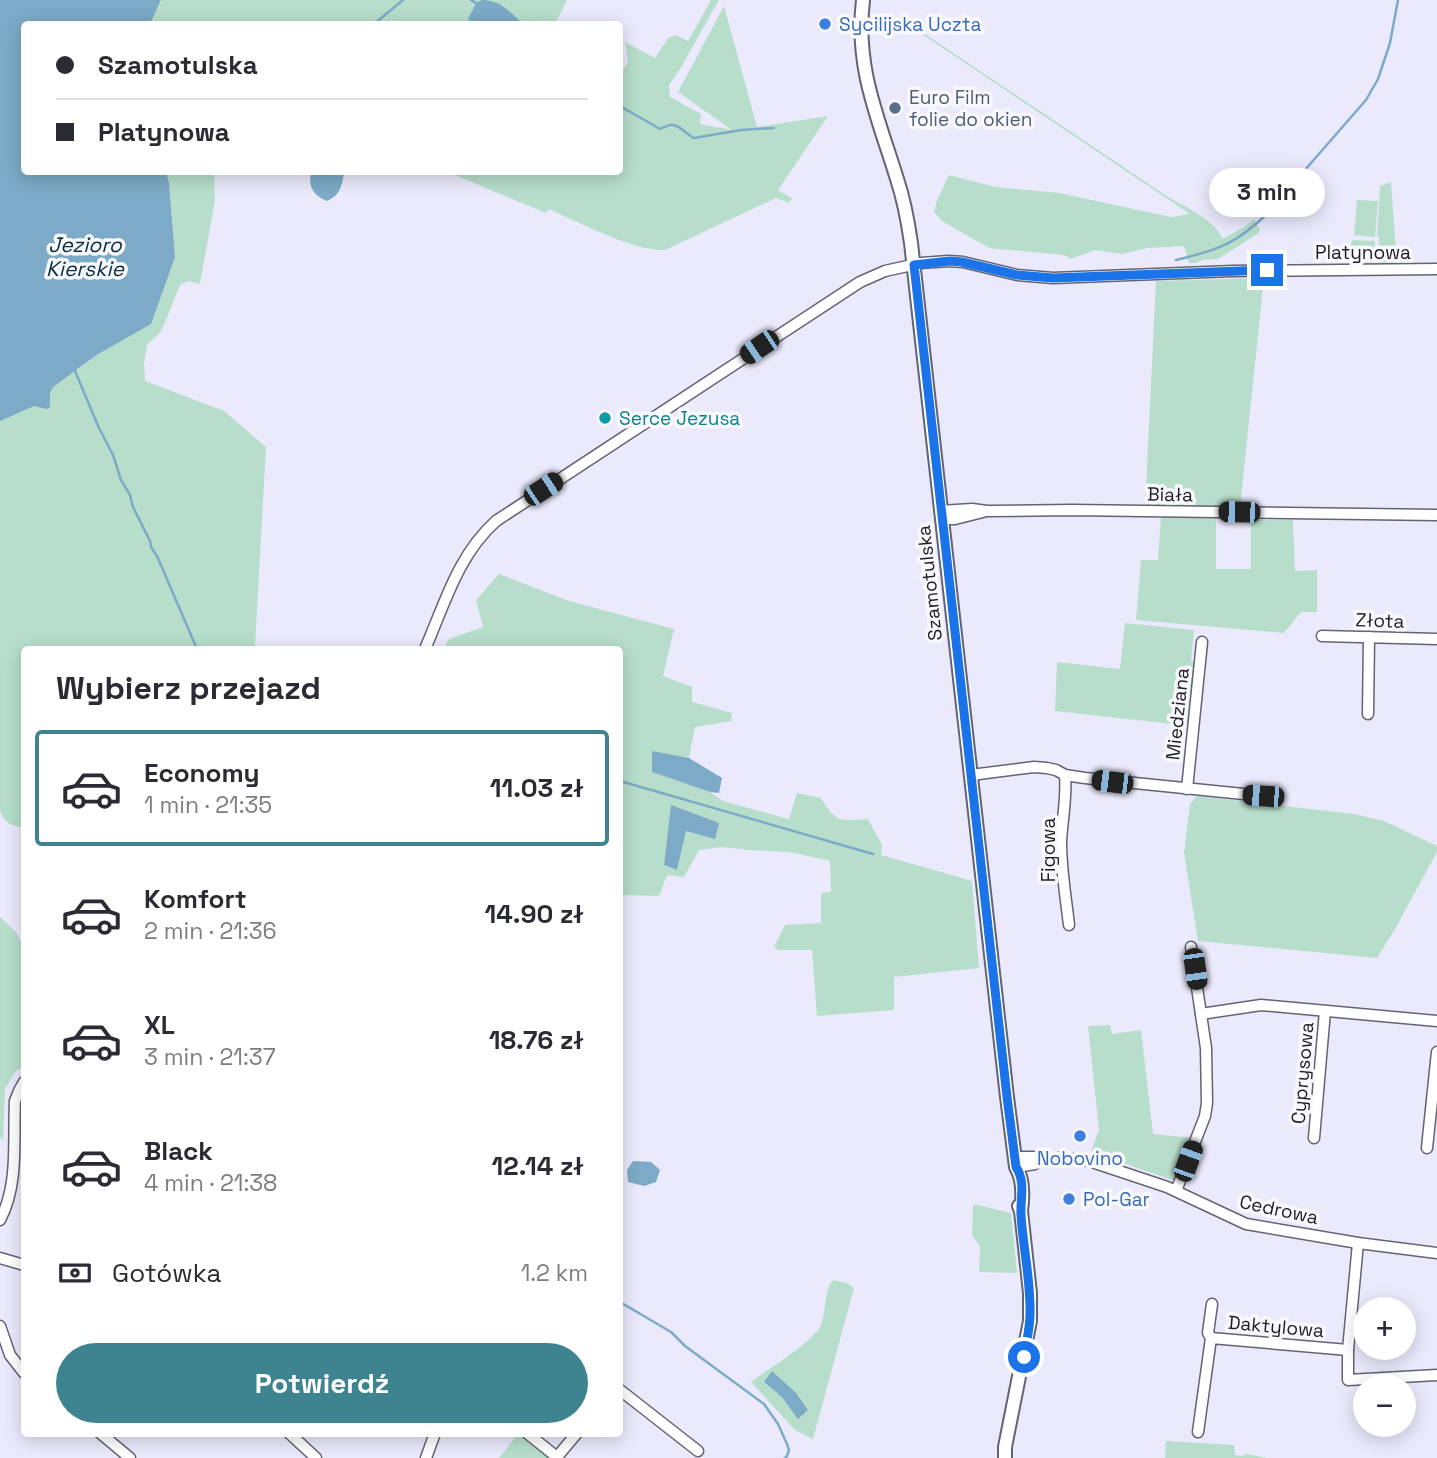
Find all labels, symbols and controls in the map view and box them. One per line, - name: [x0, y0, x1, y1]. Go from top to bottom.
- place label: Sycilijska Uczta: [839, 12, 981, 37]
- marker: Sycilijska Uczta: [817, 16, 833, 32]
- text: Szamotulska: [98, 48, 258, 82]
- place label: Euro Film folie do okien: [909, 85, 1033, 132]
- marker: Euro Film folie do okien: [887, 100, 903, 116]
- text: Platynowa: [98, 115, 230, 149]
- callout: 3 min: [1209, 168, 1325, 218]
- text: 3 min: [1237, 177, 1297, 207]
- water label: Jezioro Kierskie: [46, 231, 126, 282]
- street label: Platynowa: [1315, 240, 1411, 265]
- route end: [1251, 254, 1283, 286]
- car: [736, 327, 783, 367]
- place label: Serce Jezusa: [619, 406, 740, 431]
- marker: Serce Jezusa: [597, 410, 613, 426]
- car: [520, 469, 567, 509]
- street label: Biała: [1147, 482, 1193, 507]
- car: [1218, 501, 1261, 523]
- street label: Szamotulska: [911, 524, 948, 642]
- street label: Złota: [1355, 607, 1405, 634]
- street label: Miedziana: [1160, 667, 1195, 761]
- text: Wybierz przejazd: [56, 668, 321, 708]
- text: Economy: [144, 756, 260, 790]
- icon: car: [60, 757, 123, 820]
- car: [1090, 769, 1135, 795]
- text: 11.03 zł: [490, 771, 584, 805]
- car: [1242, 784, 1285, 808]
- text: 1 min · 21:35: [144, 790, 272, 820]
- street label: Figowa: [1036, 818, 1061, 882]
- text: Komfort: [144, 882, 247, 916]
- icon: car: [60, 883, 123, 946]
- text: 14.90 zł: [484, 897, 584, 931]
- text: 2 min · 21:36: [144, 916, 277, 946]
- car: [1182, 947, 1209, 991]
- text: XL: [144, 1008, 175, 1042]
- icon: car: [60, 1009, 123, 1072]
- street label: Cyprysowa: [1286, 1021, 1319, 1125]
- text: 18.76 zł: [489, 1023, 584, 1057]
- text: 3 min · 21:37: [144, 1042, 276, 1072]
- marker: Nobovino: [1072, 1128, 1088, 1144]
- text: Black: [144, 1134, 213, 1168]
- icon: car: [60, 1135, 123, 1198]
- car: [1171, 1138, 1206, 1184]
- place label: Nobovino: [1037, 1146, 1123, 1171]
- text: 12.14 zł: [491, 1149, 584, 1183]
- text: 4 min · 21:38: [144, 1168, 277, 1198]
- place label: Pol-Gar: [1083, 1187, 1150, 1212]
- street label: Cedrowa: [1237, 1189, 1321, 1230]
- marker: Pol-Gar: [1061, 1191, 1077, 1207]
- icon: cash: [56, 1254, 94, 1292]
- text: Gotówka: [112, 1256, 222, 1290]
- text: 1.2 km: [521, 1258, 588, 1288]
- map controls: [1353, 1297, 1416, 1437]
- button: +: [1353, 1297, 1416, 1360]
- street label: Daktylowa: [1227, 1310, 1325, 1343]
- route start: [1008, 1341, 1040, 1373]
- button: Potwierdź: [56, 1343, 588, 1423]
- button: −: [1353, 1374, 1416, 1437]

